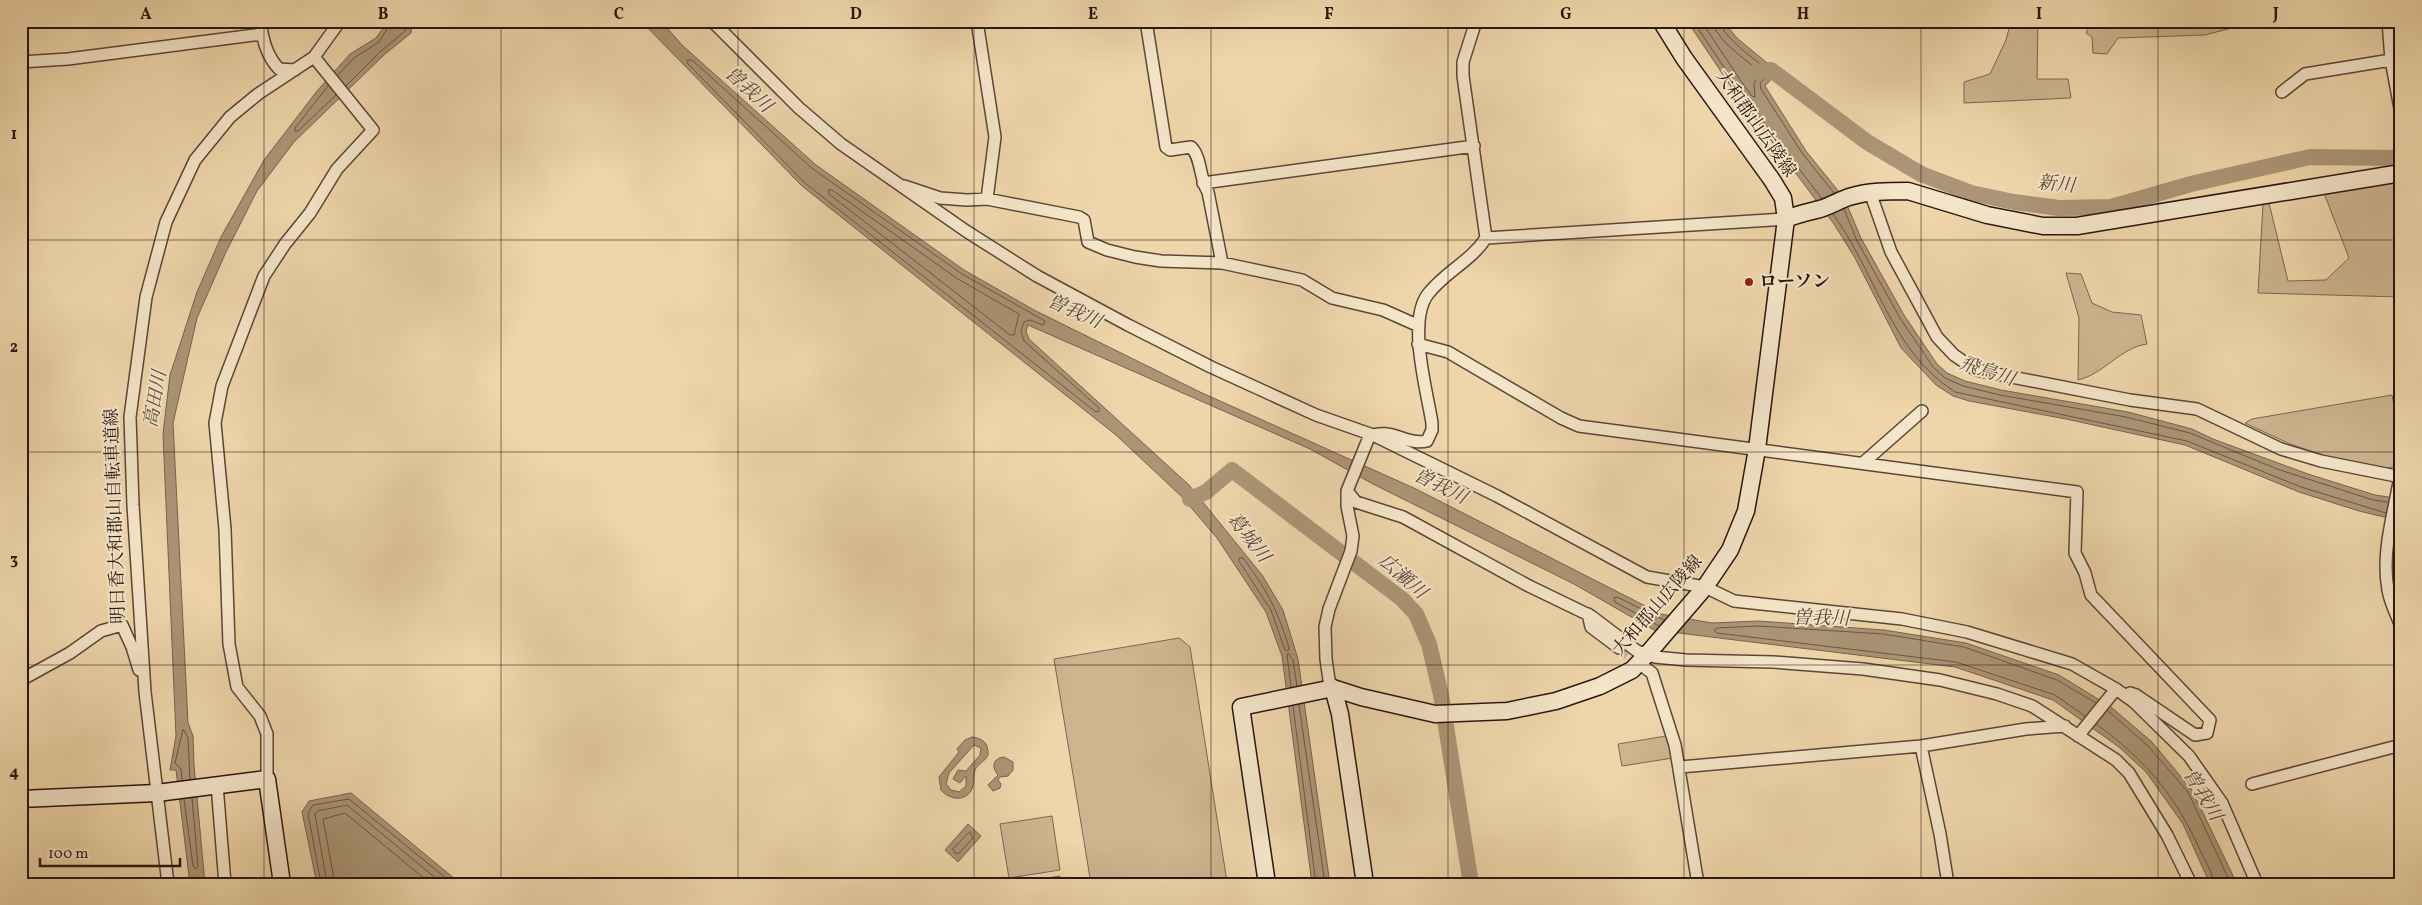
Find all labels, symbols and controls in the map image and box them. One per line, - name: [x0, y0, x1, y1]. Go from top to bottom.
- text: A: [140, 4, 152, 26]
- text: B: [378, 4, 389, 26]
- text: C: [614, 4, 624, 26]
- text: D: [850, 4, 862, 26]
- text: E: [1088, 4, 1098, 26]
- text: F: [1324, 4, 1334, 26]
- text: G: [1560, 4, 1572, 26]
- text: H: [1797, 4, 1809, 26]
- text: I: [2036, 4, 2042, 26]
- text: J: [2272, 4, 2279, 26]
- water label: 曽我川: [718, 61, 779, 120]
- street label: 大和郡山広陵線: [1709, 65, 1801, 183]
- text: 1: [11, 124, 17, 146]
- water label: 新川: [2036, 170, 2078, 200]
- place label: ローソン: [1759, 270, 1830, 295]
- marker: ローソン: [1743, 276, 1755, 288]
- water label: 曽我川: [1043, 289, 1107, 336]
- text: 2: [10, 337, 18, 359]
- water label: 飛鳥川: [1956, 351, 2020, 394]
- water label: 高田川: [138, 367, 174, 429]
- street label: 明日香大和郡山自転車道線: [100, 408, 132, 624]
- water label: 曽我川: [1409, 463, 1473, 512]
- water label: 葛城川: [1220, 508, 1277, 570]
- water label: 広瀬川: [1372, 548, 1434, 607]
- text: 3: [10, 549, 18, 571]
- street label: 大和郡山広陵線: [1607, 550, 1709, 662]
- water label: 曽我川: [1792, 606, 1852, 633]
- text: 4: [9, 762, 19, 784]
- water label: 曽我川: [2176, 764, 2229, 828]
- scale bar: [40, 835, 180, 867]
- text: 100 m: [48, 844, 88, 865]

